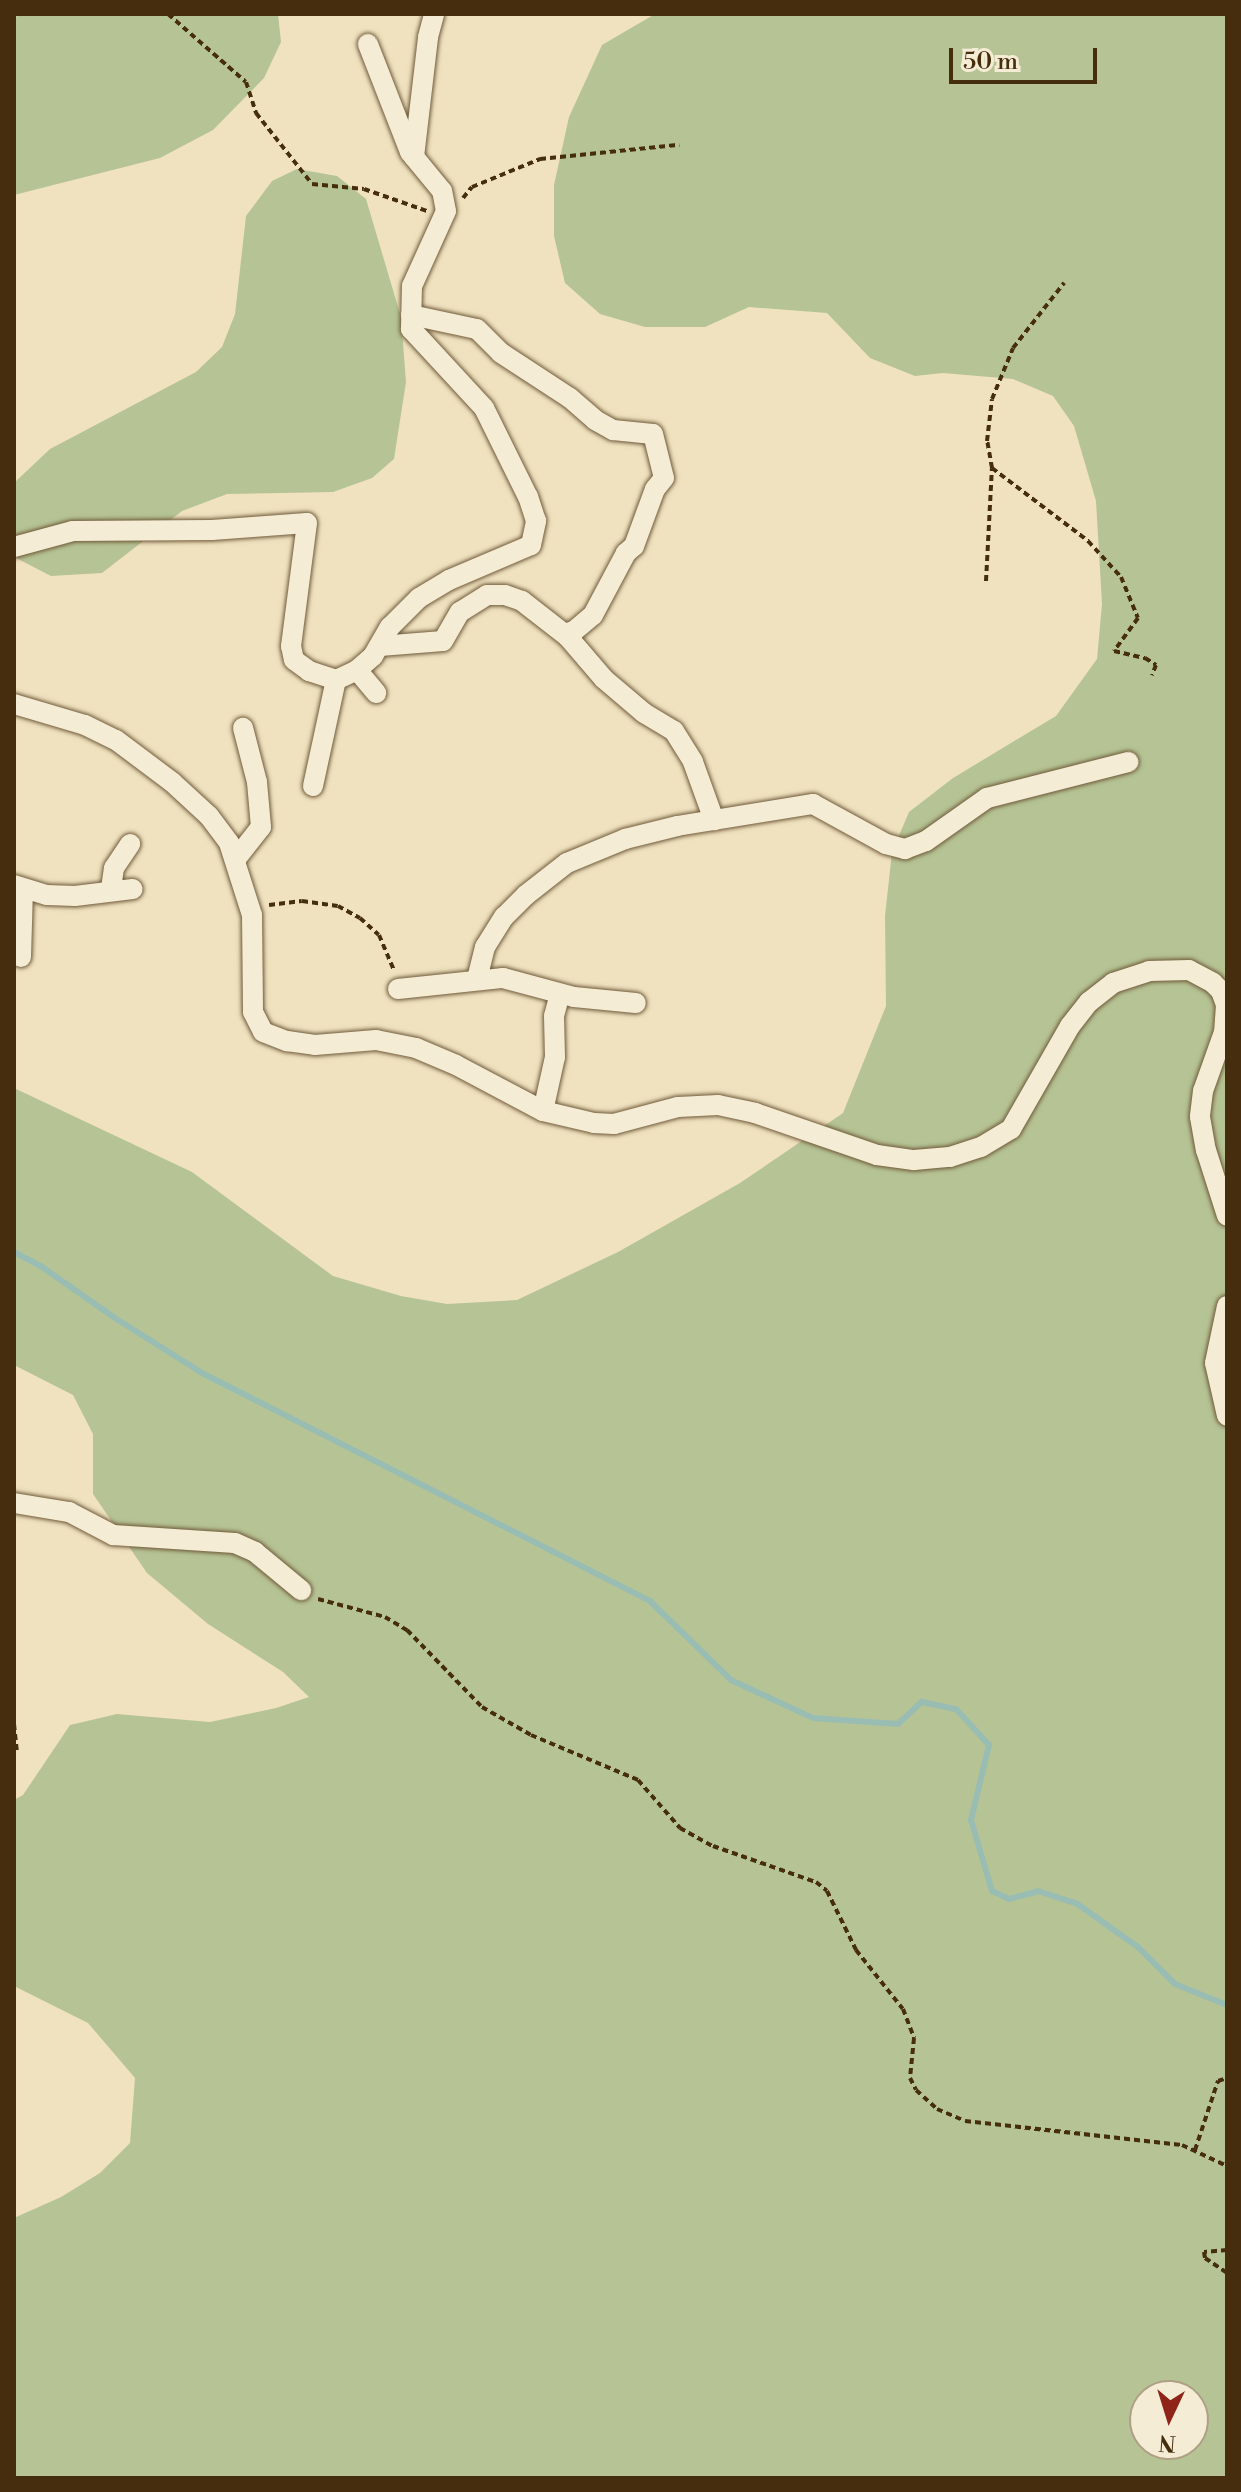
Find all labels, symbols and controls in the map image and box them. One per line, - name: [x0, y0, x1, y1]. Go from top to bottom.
- scale bar: [953, 32, 1101, 82]
- text: 50 m: [963, 47, 1018, 77]
- north arrow: [1129, 2380, 1209, 2460]
- text: N: [1158, 2428, 1177, 2457]

